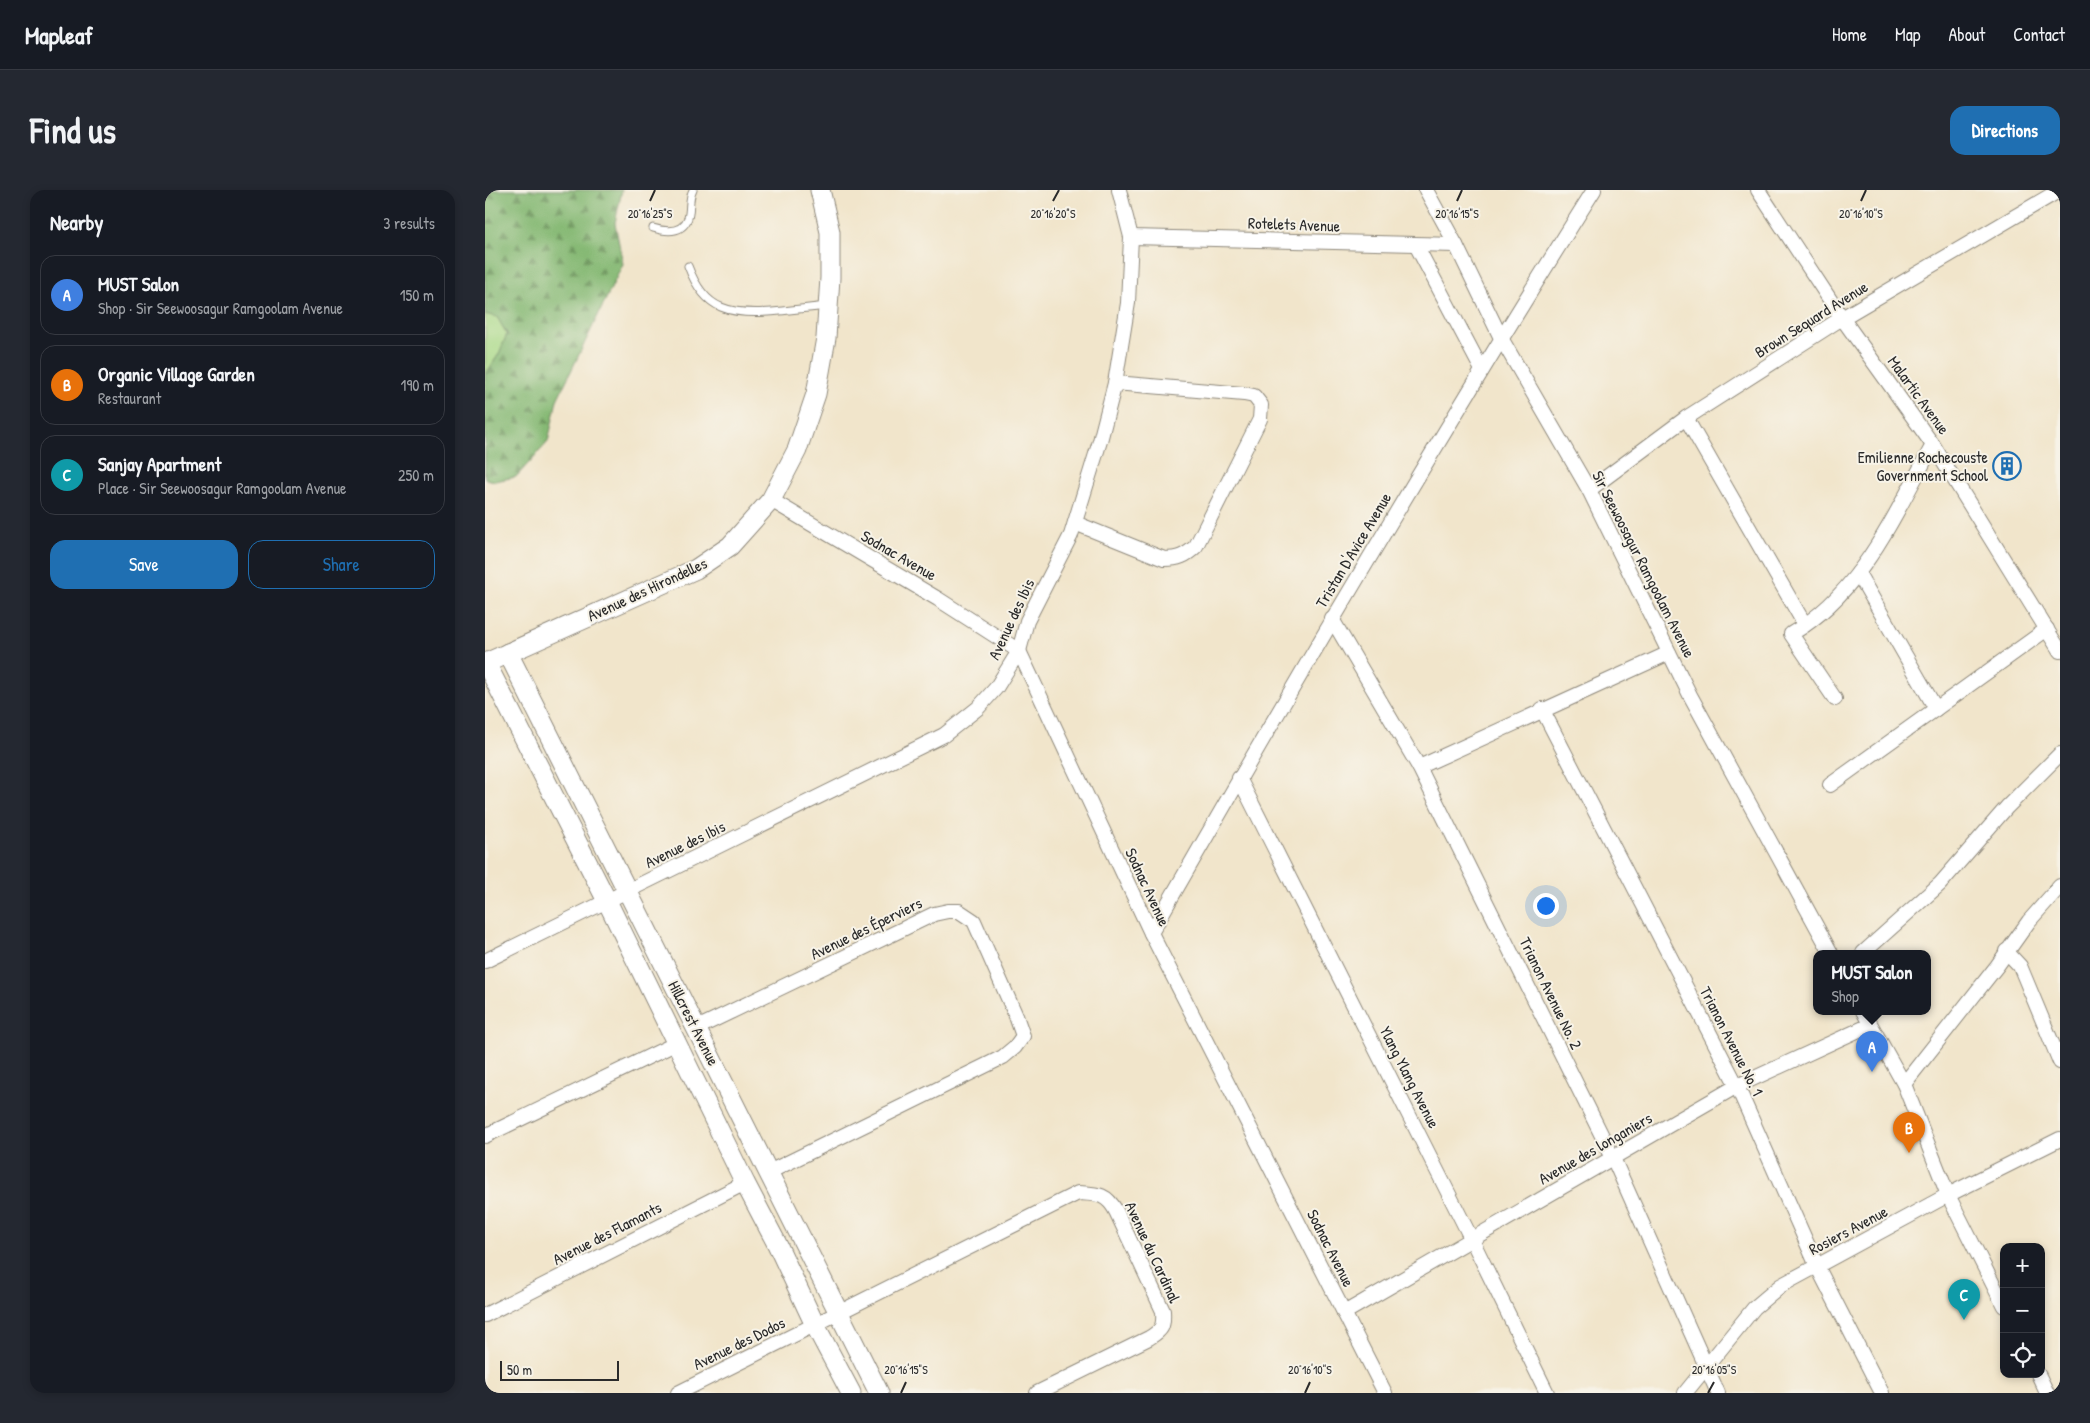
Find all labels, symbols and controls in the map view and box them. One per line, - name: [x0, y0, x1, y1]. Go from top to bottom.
- text: Mapleaf: [25, 19, 93, 51]
- text: Home: [1832, 22, 1867, 47]
- text: Map: [1895, 22, 1920, 47]
- text: About: [1948, 22, 1985, 47]
- text: Contact: [2013, 22, 2065, 47]
- button: Directions: [1950, 106, 2060, 155]
- text: Find us: [30, 107, 116, 154]
- text: 20°16'25"S: [628, 205, 673, 222]
- text: 20°16'20"S: [1030, 205, 1076, 222]
- text: 20°16'15"S: [1435, 205, 1479, 222]
- text: 20°16'10"S: [1839, 205, 1883, 222]
- text: Nearby: [50, 208, 103, 237]
- street label: Rotelets Avenue: [1248, 211, 1341, 237]
- text: 3 results: [383, 212, 435, 234]
- text: MUST Salon: [98, 271, 179, 297]
- street label: Brown Sequard Avenue: [1750, 275, 1872, 363]
- text: A: [63, 284, 71, 306]
- text: 150 m: [400, 284, 434, 306]
- text: Shop · Sir Seewoosagur Ramgoolam Avenue: [98, 297, 343, 319]
- street label: Malartic Avenue: [1883, 351, 1955, 439]
- text: Organic Village Garden: [98, 361, 255, 387]
- text: B: [63, 374, 71, 396]
- text: 190 m: [401, 374, 434, 396]
- text: Restaurant: [98, 387, 161, 409]
- place label: Emilienne Rochecouste Government School: [1858, 446, 1989, 486]
- text: Sanjay Apartment: [98, 451, 221, 477]
- building icon: Emilienne Rochecouste Government School: [1992, 451, 2022, 481]
- text: C: [63, 464, 71, 486]
- text: 250 m: [398, 464, 434, 486]
- street label: Sir Seewoosagur Ramgoolam Avenue: [1587, 467, 1701, 662]
- text: Place · Sir Seewoosagur Ramgoolam Avenue: [98, 477, 346, 499]
- street label: Tristan D'Avice Avenue: [1310, 488, 1396, 612]
- street label: Sodnac Avenue: [857, 524, 941, 586]
- button: Save: [50, 540, 238, 589]
- button: Share: [248, 540, 435, 589]
- street label: Avenue des Hirondelles: [584, 552, 710, 626]
- street label: Avenue des Ibis: [983, 575, 1039, 663]
- street label: Avenue des Ibis: [641, 815, 729, 873]
- street label: Sodnac Avenue: [1120, 844, 1176, 930]
- street label: Avenue des Éperviers: [806, 891, 926, 965]
- your location: [1533, 893, 1559, 919]
- street label: Trianon Avenue No. 2: [1514, 933, 1588, 1053]
- popup: [1813, 950, 1931, 1015]
- text: MUST Salon: [1831, 959, 1913, 985]
- street label: Hillcrest Avenue: [663, 977, 725, 1070]
- street label: Trianon Avenue No. 1: [1695, 982, 1769, 1100]
- text: Shop: [1831, 985, 1859, 1007]
- street label: Ylang Ylang Avenue: [1375, 1022, 1445, 1132]
- pin: A: [1856, 1031, 1888, 1072]
- street label: Avenue des longaniers: [1534, 1107, 1656, 1189]
- pin: B: [1893, 1112, 1925, 1153]
- street label: Avenue des Flamants: [549, 1196, 665, 1270]
- street label: Avenue du Cardinal: [1120, 1198, 1186, 1307]
- street label: Rosiers Avenue: [1805, 1200, 1892, 1260]
- street label: Sodnac Avenue: [1302, 1206, 1360, 1291]
- map controls: [2000, 1243, 2045, 1378]
- button: +: [2000, 1243, 2045, 1288]
- pin: C: [1948, 1279, 1980, 1320]
- button: −: [2000, 1288, 2045, 1333]
- street label: Avenue des Dodos: [689, 1311, 789, 1375]
- button: locate: [2000, 1333, 2045, 1378]
- scale bar: [500, 1358, 619, 1381]
- text: 50 m: [507, 1360, 532, 1379]
- text: 20°16'15"S: [884, 1361, 928, 1378]
- text: 20°16'10"S: [1288, 1361, 1332, 1378]
- text: 20°16'05"S: [1692, 1361, 1737, 1378]

